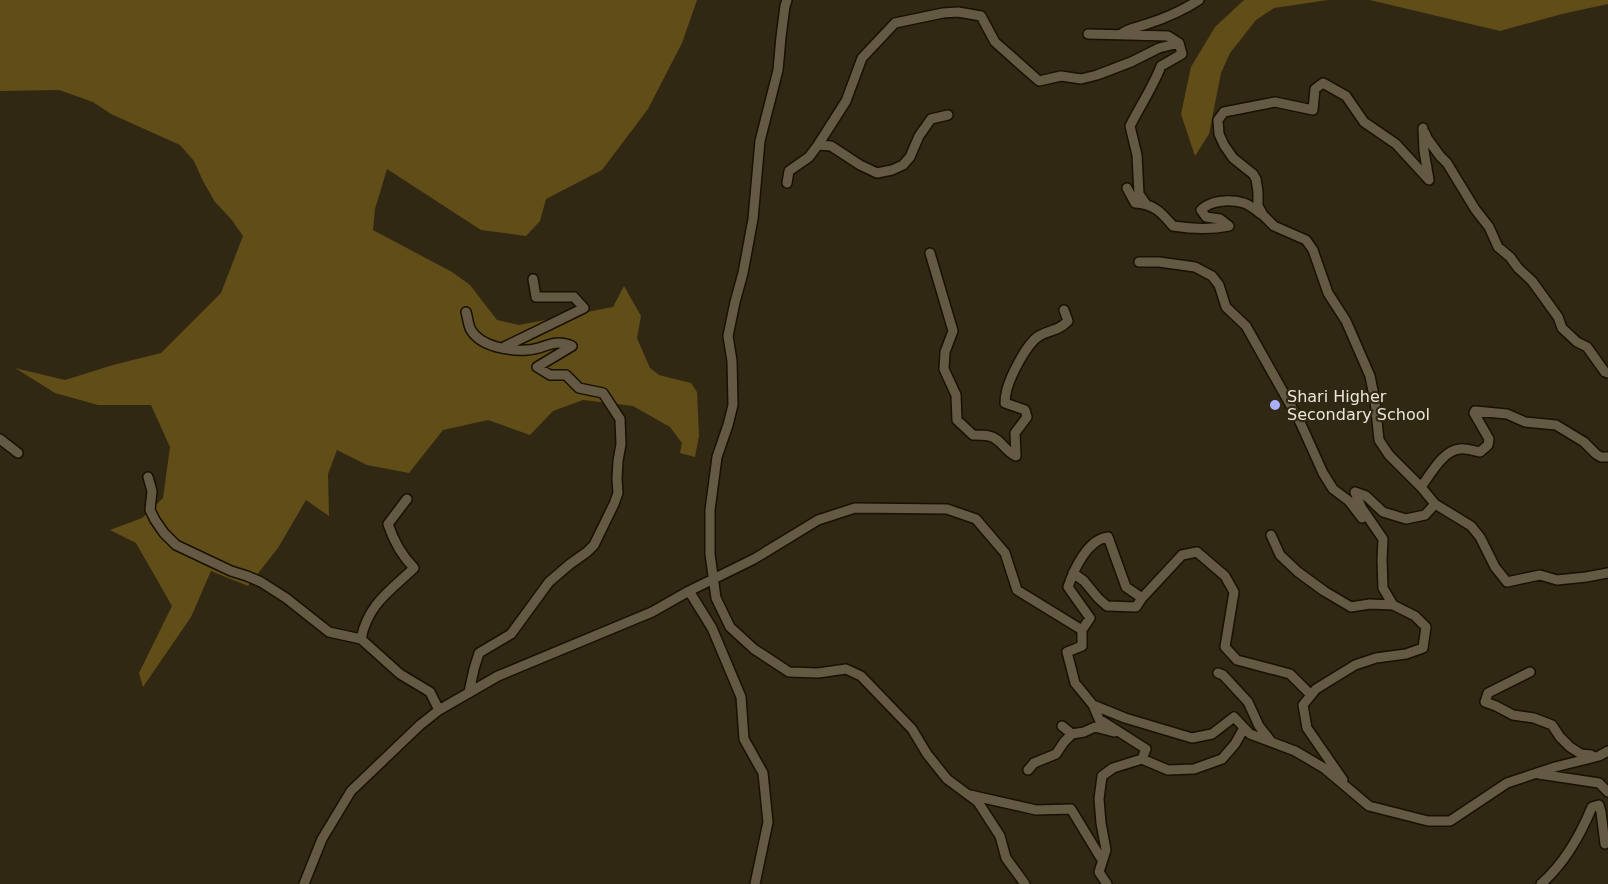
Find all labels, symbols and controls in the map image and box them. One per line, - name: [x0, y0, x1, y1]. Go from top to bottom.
- place label: Shari Higher Secondary School: [1287, 387, 1430, 424]
- marker: Shari Higher Secondary School: [1268, 398, 1282, 412]

